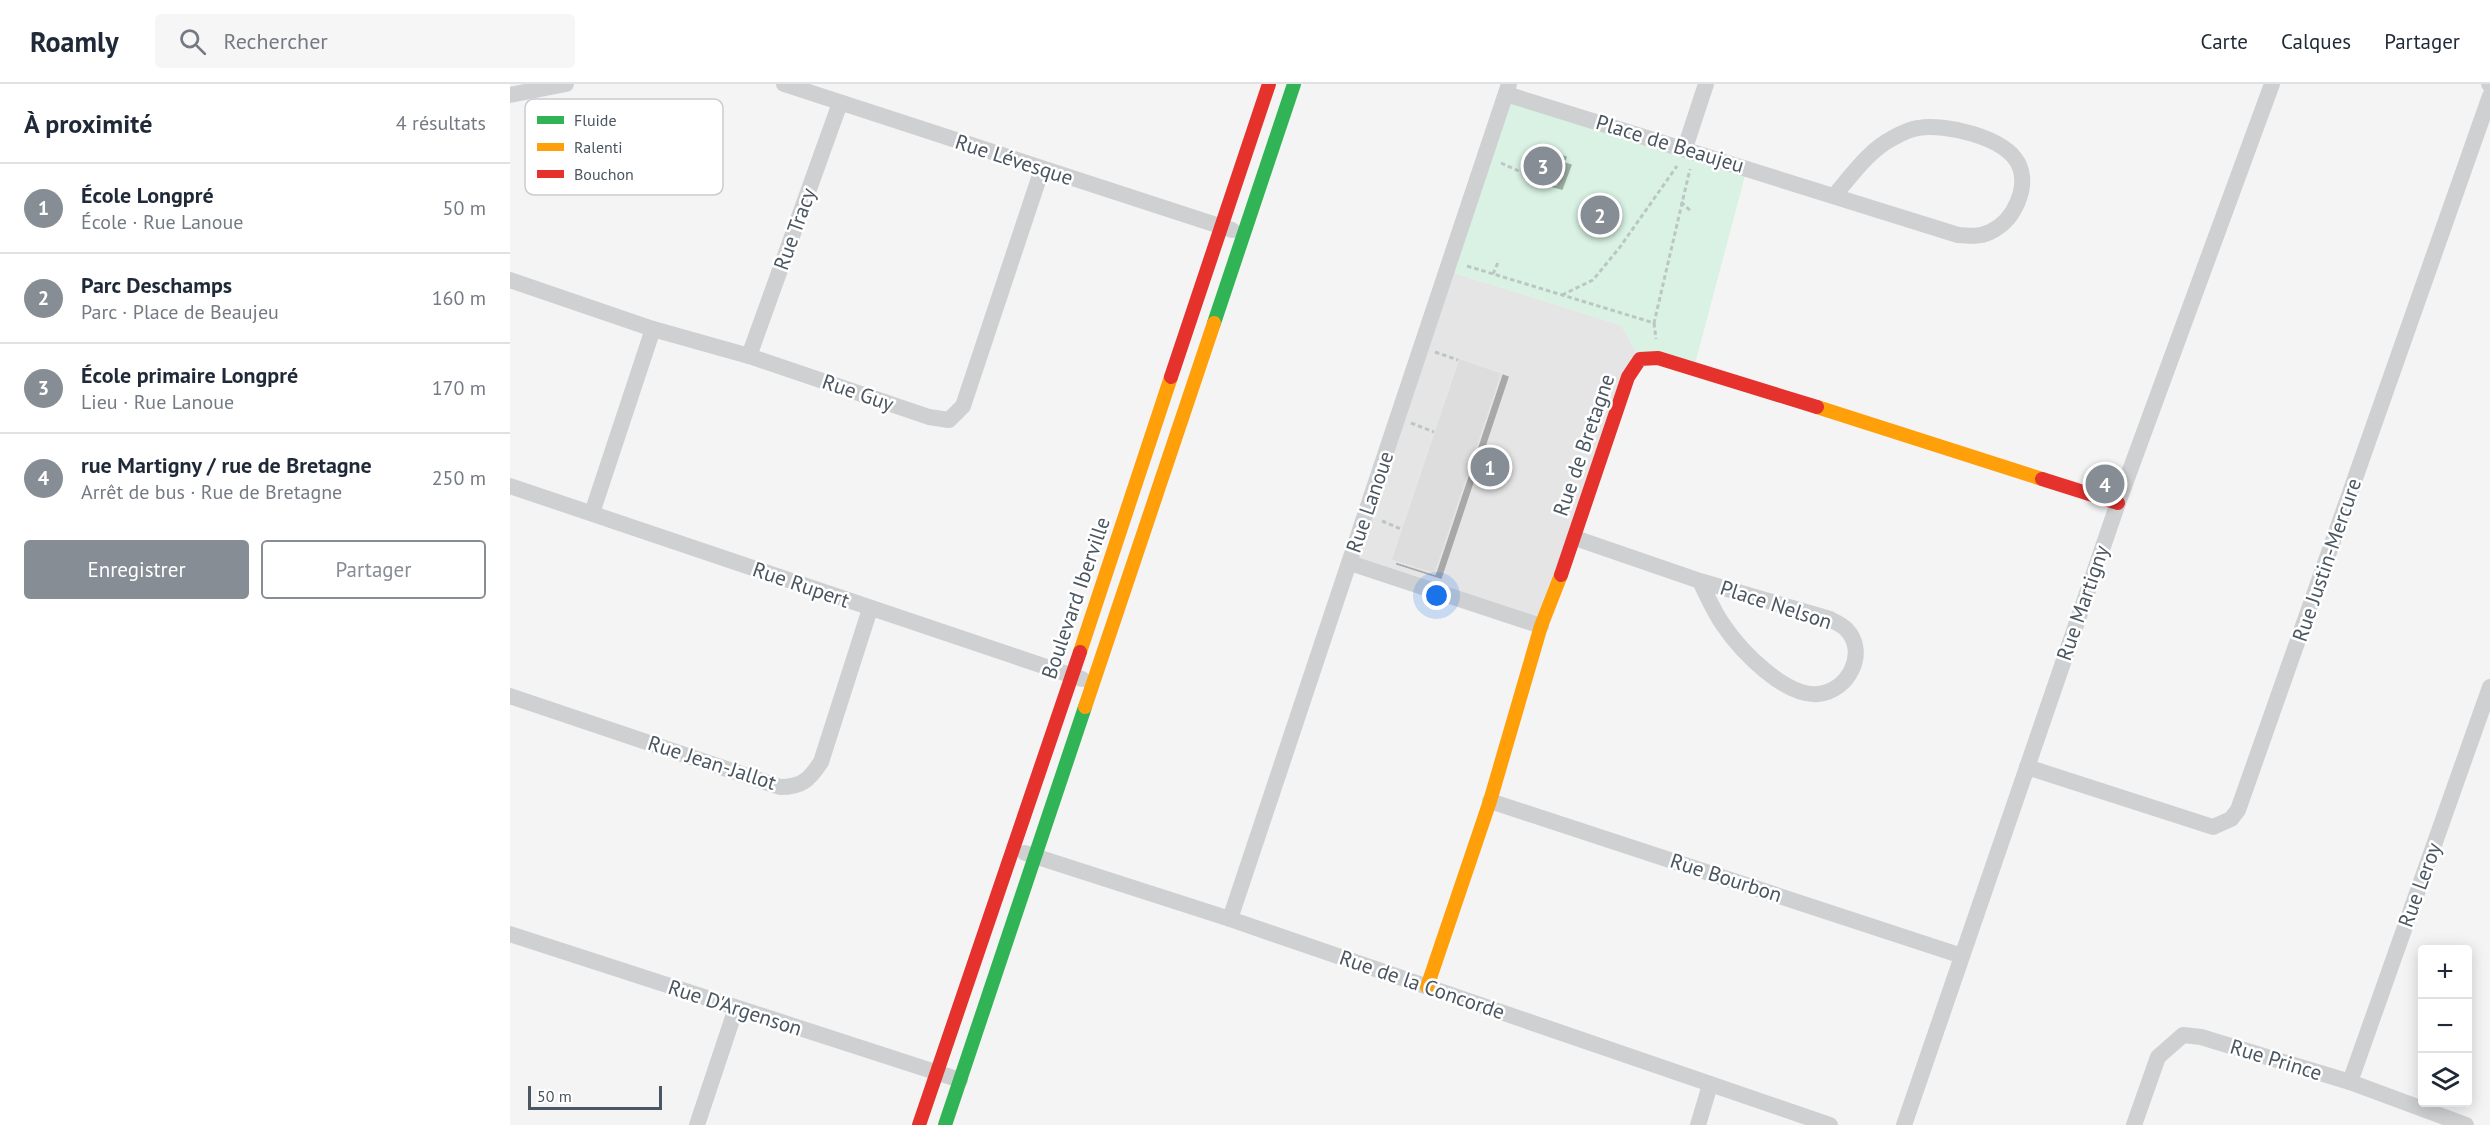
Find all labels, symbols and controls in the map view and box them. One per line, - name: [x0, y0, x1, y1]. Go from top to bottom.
- search box: [155, 14, 575, 68]
- text: Roamly: [30, 23, 119, 60]
- icon: search: [176, 25, 209, 58]
- text: Rechercher: [224, 27, 328, 55]
- text: Carte: [2201, 28, 2248, 55]
- text: Calques: [2281, 28, 2351, 55]
- text: Partager: [2384, 28, 2460, 55]
- legend: [525, 99, 723, 195]
- text: À proximité: [24, 107, 152, 140]
- street label: Place de Beaujeu: [1593, 108, 1747, 179]
- text: 4 résultats: [396, 110, 486, 136]
- text: Fluide: [574, 110, 617, 130]
- street label: Rue Lévesque: [952, 128, 1077, 191]
- text: Ralenti: [574, 137, 623, 157]
- pin: 3: [1524, 144, 1562, 188]
- text: Bouchon: [574, 164, 634, 184]
- text: École Longpré: [81, 181, 214, 209]
- street label: Rue Tracy: [767, 184, 822, 274]
- pin: 2: [1580, 192, 1620, 238]
- text: 1: [38, 195, 49, 221]
- text: 50 m: [443, 195, 486, 221]
- text: École · Rue Lanoue: [81, 209, 243, 235]
- text: Parc Deschamps: [81, 271, 232, 299]
- text: 2: [38, 285, 49, 311]
- text: 160 m: [432, 285, 486, 311]
- text: Parc · Place de Beaujeu: [81, 299, 279, 325]
- text: École primaire Longpré: [81, 361, 298, 389]
- street label: Rue Guy: [819, 368, 898, 417]
- street label: Rue de Bretagne: [1547, 370, 1620, 519]
- text: 3: [38, 375, 49, 401]
- text: 170 m: [432, 375, 486, 401]
- text: Lieu · Rue Lanoue: [81, 389, 234, 415]
- pin: 1: [1470, 444, 1510, 490]
- street label: Rue Lanoue: [1340, 448, 1399, 556]
- text: rue Martigny / rue de Bretagne: [81, 451, 372, 479]
- pin: 4: [2086, 462, 2124, 506]
- text: 4: [38, 465, 49, 491]
- text: 250 m: [432, 465, 486, 491]
- street label: Rue Justin-Mercure: [2286, 475, 2367, 645]
- text: Arrêt de bus · Rue de Bretagne: [81, 479, 342, 505]
- street label: Boulevard Iberville: [1035, 513, 1116, 682]
- button: Enregistrer: [24, 540, 249, 599]
- button: Partager: [261, 540, 486, 599]
- street label: Rue Martigny: [2050, 542, 2115, 664]
- street label: Rue Rupert: [749, 555, 853, 614]
- street label: Place Nelson: [1717, 574, 1836, 635]
- your location: [1422, 581, 1451, 610]
- street label: Rue Jean-Jallot: [645, 729, 780, 796]
- street label: Rue Leroy: [2392, 839, 2447, 931]
- street label: Rue Bourbon: [1667, 847, 1785, 908]
- street label: Rue de la Concorde: [1336, 944, 1508, 1025]
- map controls: [2418, 945, 2472, 1107]
- button: +: [2418, 945, 2472, 999]
- street label: Rue D'Argenson: [665, 973, 806, 1042]
- button: −: [2418, 999, 2472, 1053]
- street label: Rue Prince: [2227, 1033, 2325, 1086]
- button: layers: [2418, 1053, 2472, 1107]
- scale bar: [528, 1083, 662, 1110]
- text: 50 m: [537, 1086, 572, 1106]

